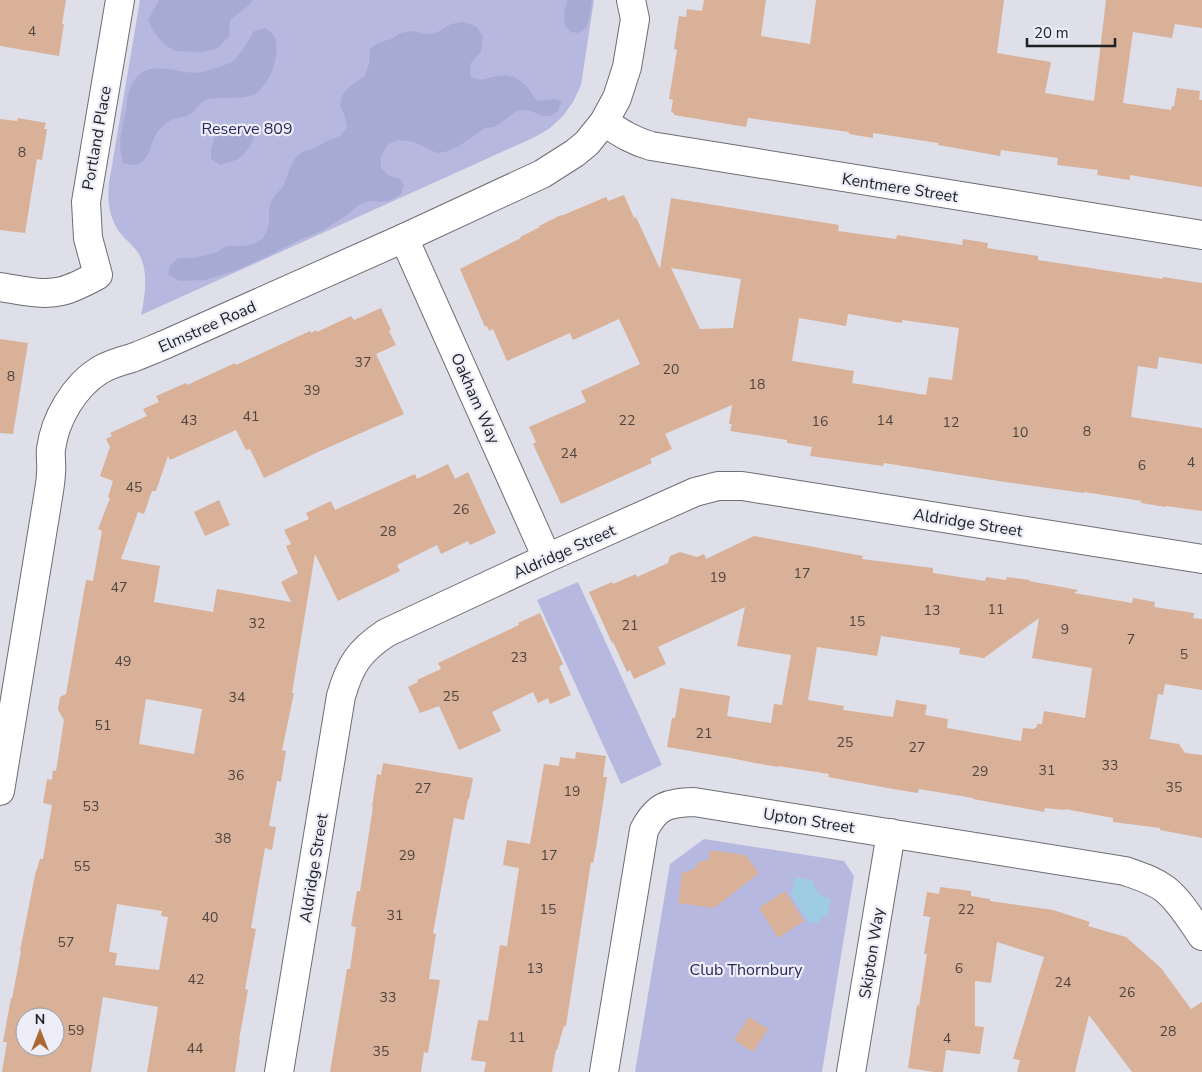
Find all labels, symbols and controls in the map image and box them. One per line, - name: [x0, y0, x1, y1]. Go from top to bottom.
- scale bar: [1027, 15, 1114, 47]
- house number: 4: [28, 22, 36, 41]
- text: 20 m: [1034, 23, 1069, 43]
- street label: Portland Place: [77, 84, 117, 192]
- park label: Reserve 809: [202, 118, 293, 140]
- house number: 8: [18, 143, 26, 162]
- street label: Kentmere Street: [840, 168, 960, 208]
- street label: Elmstree Road: [155, 296, 260, 358]
- street label: Oakham Way: [445, 349, 505, 448]
- house number: 37: [355, 353, 371, 372]
- house number: 20: [663, 360, 679, 379]
- house number: 8: [7, 367, 15, 386]
- house number: 18: [749, 375, 765, 394]
- house number: 39: [304, 381, 320, 400]
- house number: 41: [243, 407, 259, 426]
- house number: 43: [181, 411, 197, 430]
- house number: 22: [619, 411, 635, 430]
- house number: 14: [877, 411, 893, 430]
- house number: 16: [812, 412, 828, 431]
- house number: 12: [943, 413, 959, 432]
- house number: 8: [1083, 422, 1091, 441]
- house number: 10: [1012, 423, 1028, 442]
- house number: 24: [561, 444, 577, 463]
- house number: 4: [1187, 453, 1195, 472]
- house number: 6: [1138, 456, 1146, 475]
- house number: 45: [126, 478, 142, 497]
- house number: 26: [453, 500, 469, 519]
- street label: Aldridge Street: [912, 504, 1024, 543]
- street label: Aldridge Street: [510, 519, 620, 584]
- house number: 28: [380, 522, 396, 541]
- house number: 17: [794, 564, 810, 583]
- house number: 19: [710, 568, 726, 587]
- house number: 47: [111, 578, 127, 597]
- house number: 11: [988, 600, 1004, 619]
- house number: 13: [924, 601, 940, 620]
- house number: 15: [849, 612, 865, 631]
- house number: 32: [249, 614, 265, 633]
- house number: 21: [622, 616, 638, 635]
- house number: 9: [1061, 620, 1069, 639]
- house number: 7: [1127, 630, 1135, 649]
- house number: 5: [1180, 645, 1188, 664]
- house number: 23: [511, 648, 527, 667]
- house number: 49: [115, 652, 131, 671]
- house number: 25: [443, 687, 459, 706]
- house number: 34: [229, 688, 245, 707]
- house number: 51: [95, 716, 111, 735]
- house number: 21: [696, 724, 712, 743]
- house number: 25: [837, 733, 853, 752]
- house number: 27: [909, 738, 925, 757]
- house number: 33: [1102, 756, 1118, 775]
- house number: 31: [1039, 761, 1055, 780]
- house number: 29: [972, 762, 988, 781]
- house number: 36: [228, 766, 244, 785]
- house number: 35: [1166, 778, 1182, 797]
- house number: 27: [415, 779, 431, 798]
- house number: 19: [564, 782, 580, 801]
- house number: 53: [83, 797, 99, 816]
- street label: Upton Street: [762, 803, 856, 839]
- street label: Aldridge Street: [295, 812, 334, 924]
- house number: 38: [215, 829, 231, 848]
- house number: 29: [399, 846, 415, 865]
- house number: 17: [541, 846, 557, 865]
- house number: 55: [74, 857, 90, 876]
- house number: 15: [540, 900, 556, 919]
- house number: 22: [958, 900, 974, 919]
- street label: Skipton Way: [854, 905, 890, 1000]
- house number: 31: [387, 906, 403, 925]
- house number: 40: [202, 908, 218, 927]
- house number: 57: [58, 933, 74, 952]
- house number: 13: [527, 959, 543, 978]
- park label: Club Thornbury: [689, 959, 803, 981]
- house number: 6: [955, 959, 963, 978]
- house number: 42: [188, 970, 204, 989]
- house number: 24: [1055, 973, 1071, 992]
- house number: 26: [1119, 983, 1135, 1002]
- house number: 33: [380, 988, 396, 1007]
- north arrow: [15, 1007, 65, 1057]
- text: N: [35, 1010, 45, 1029]
- house number: 59: [68, 1021, 84, 1040]
- house number: 28: [1160, 1022, 1176, 1041]
- house number: 11: [509, 1028, 525, 1047]
- house number: 4: [943, 1029, 951, 1048]
- house number: 44: [187, 1039, 203, 1058]
- house number: 35: [373, 1042, 389, 1061]

